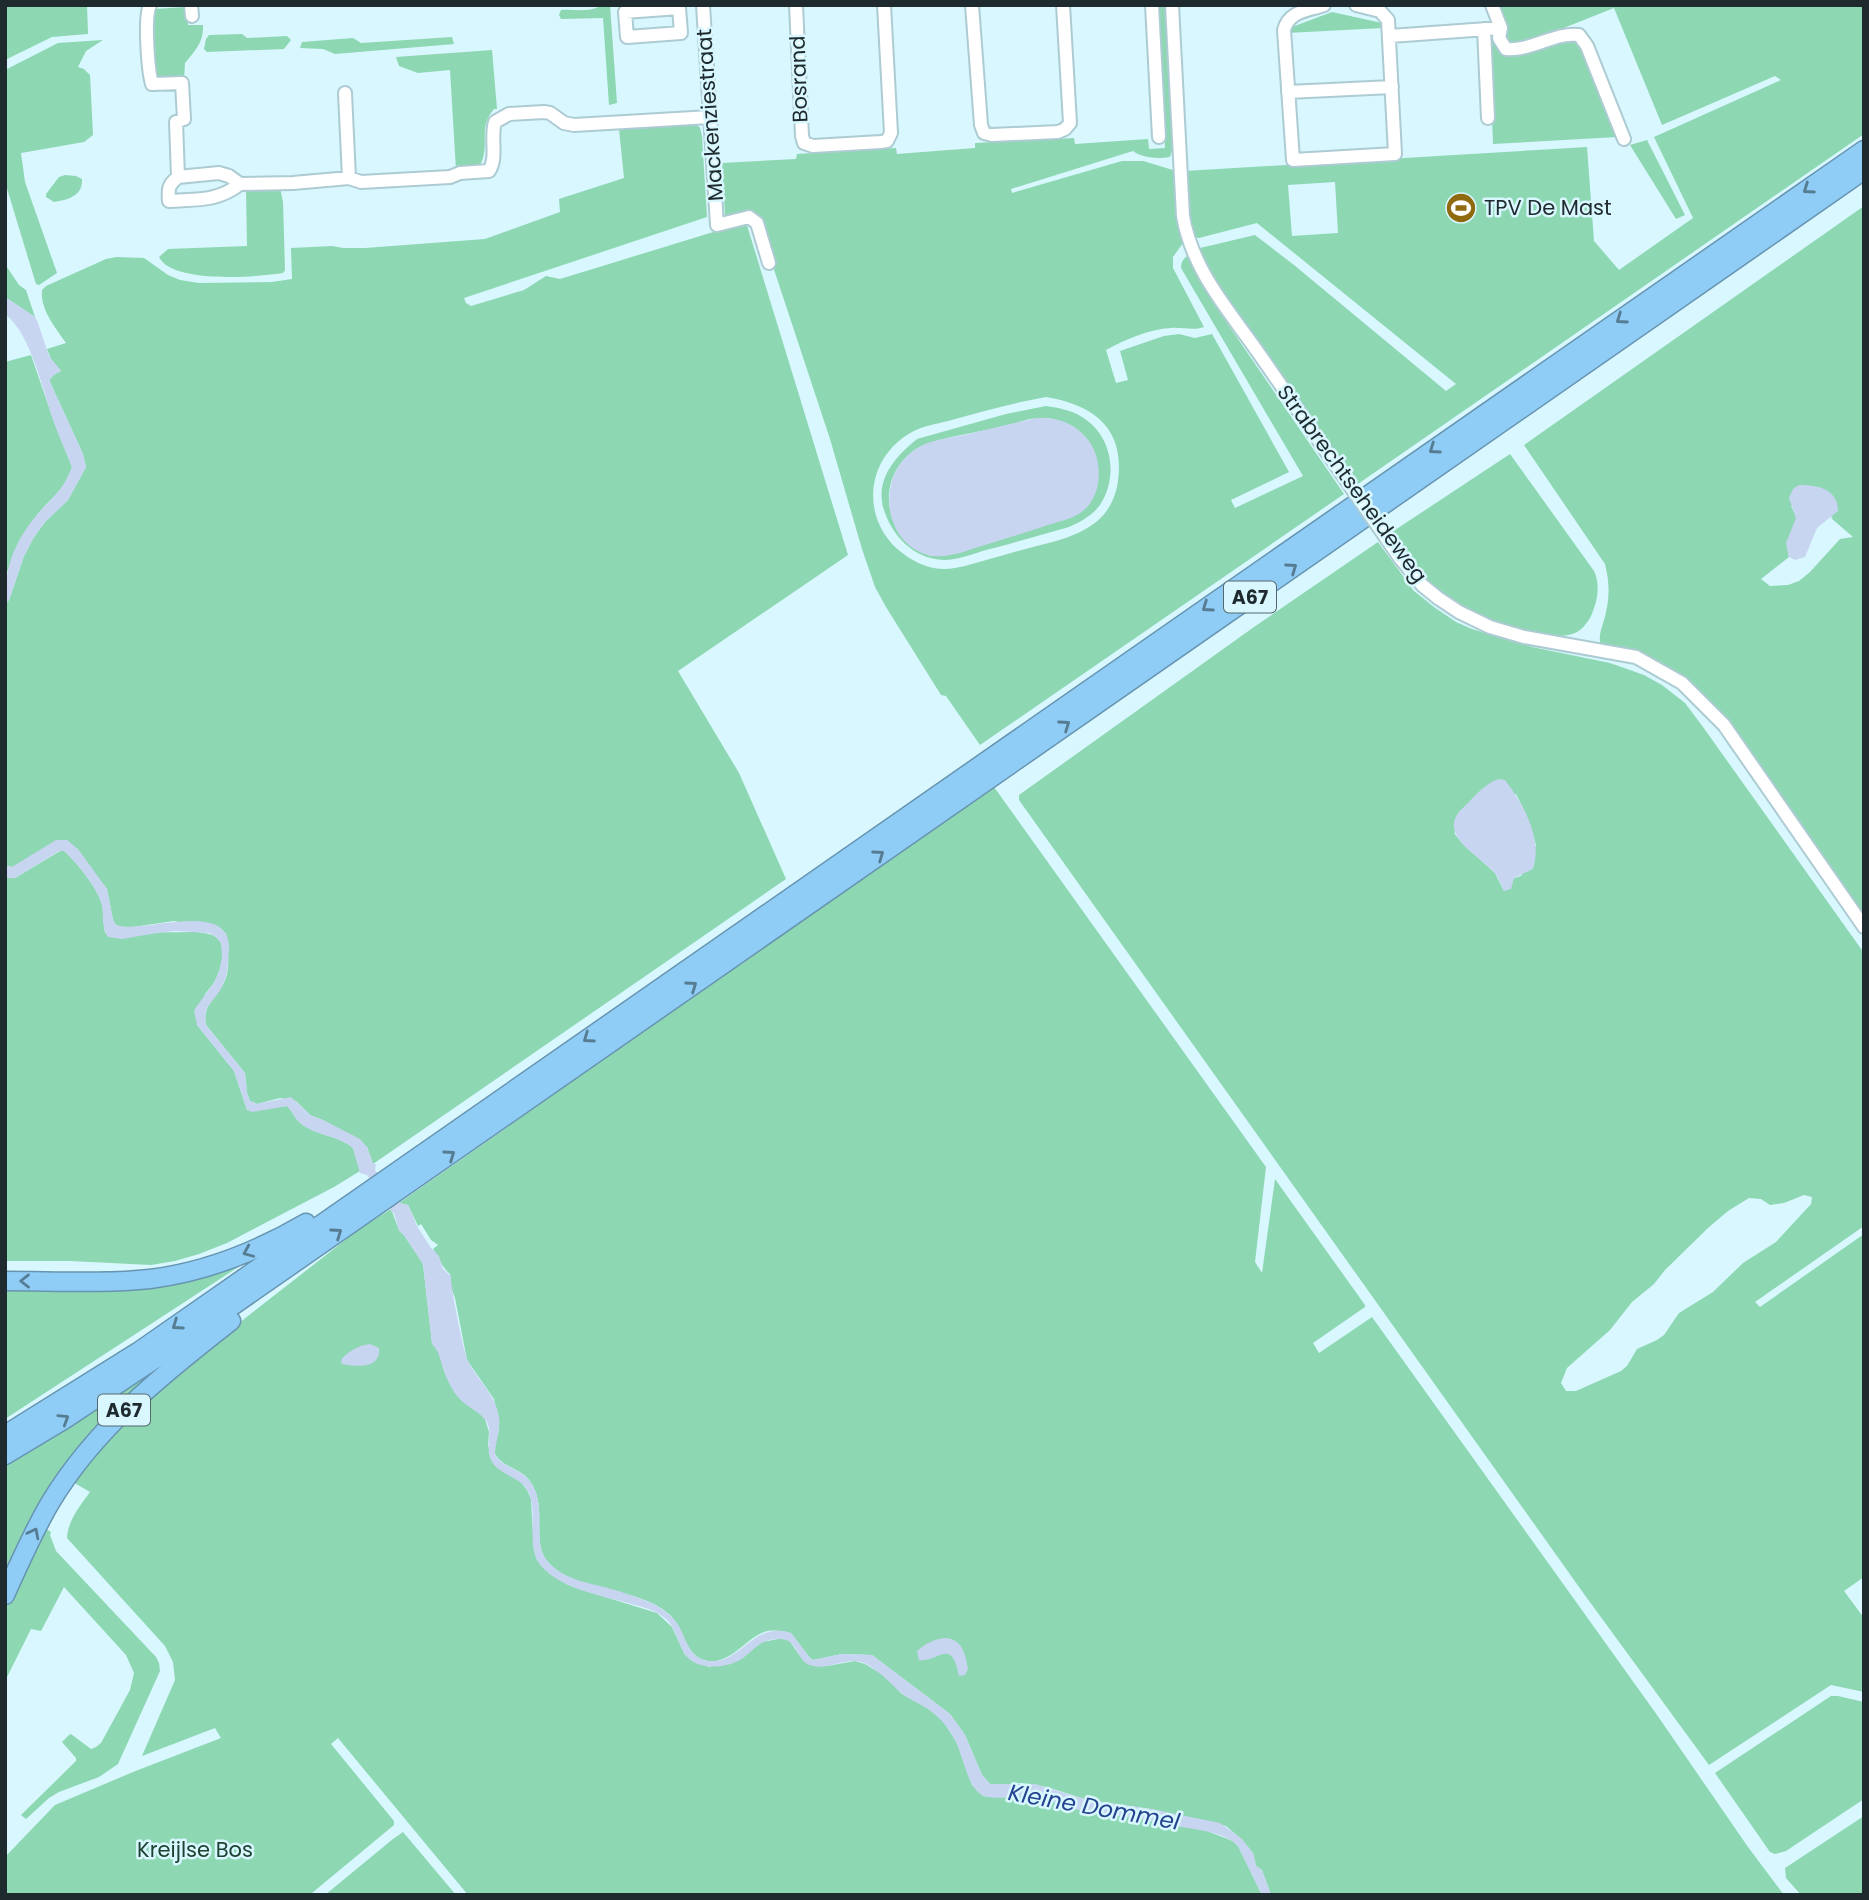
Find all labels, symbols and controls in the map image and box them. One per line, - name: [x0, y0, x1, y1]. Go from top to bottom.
- street label: Mackenziestraat: [689, 28, 730, 202]
- street label: Bosrand: [782, 35, 815, 123]
- one-way arrow: [1803, 181, 1816, 193]
- sports icon: TPV De Mast: [1444, 191, 1478, 225]
- place label: TPV De Mast: [1484, 193, 1612, 222]
- one-way arrow: [1616, 311, 1629, 323]
- street label: Strabrechtseheideweg: [1271, 379, 1434, 589]
- one-way arrow: [1429, 441, 1442, 453]
- one-way arrow: [1285, 563, 1298, 576]
- road number: A67: [1224, 582, 1276, 612]
- one-way arrow: [1202, 599, 1215, 611]
- one-way arrow: [1057, 721, 1070, 733]
- one-way arrow: [871, 851, 884, 863]
- one-way arrow: [684, 982, 697, 994]
- one-way arrow: [583, 1030, 596, 1042]
- one-way arrow: [442, 1151, 455, 1163]
- one-way arrow: [329, 1229, 342, 1241]
- one-way arrow: [243, 1244, 255, 1258]
- one-way arrow: [19, 1273, 29, 1289]
- one-way arrow: [172, 1317, 185, 1329]
- road number: A67: [98, 1394, 150, 1426]
- one-way arrow: [56, 1415, 69, 1428]
- one-way arrow: [25, 1528, 39, 1540]
- water label: Kleine Dommel: [1006, 1776, 1183, 1838]
- park label: Kreijlse Bos: [137, 1835, 253, 1864]

